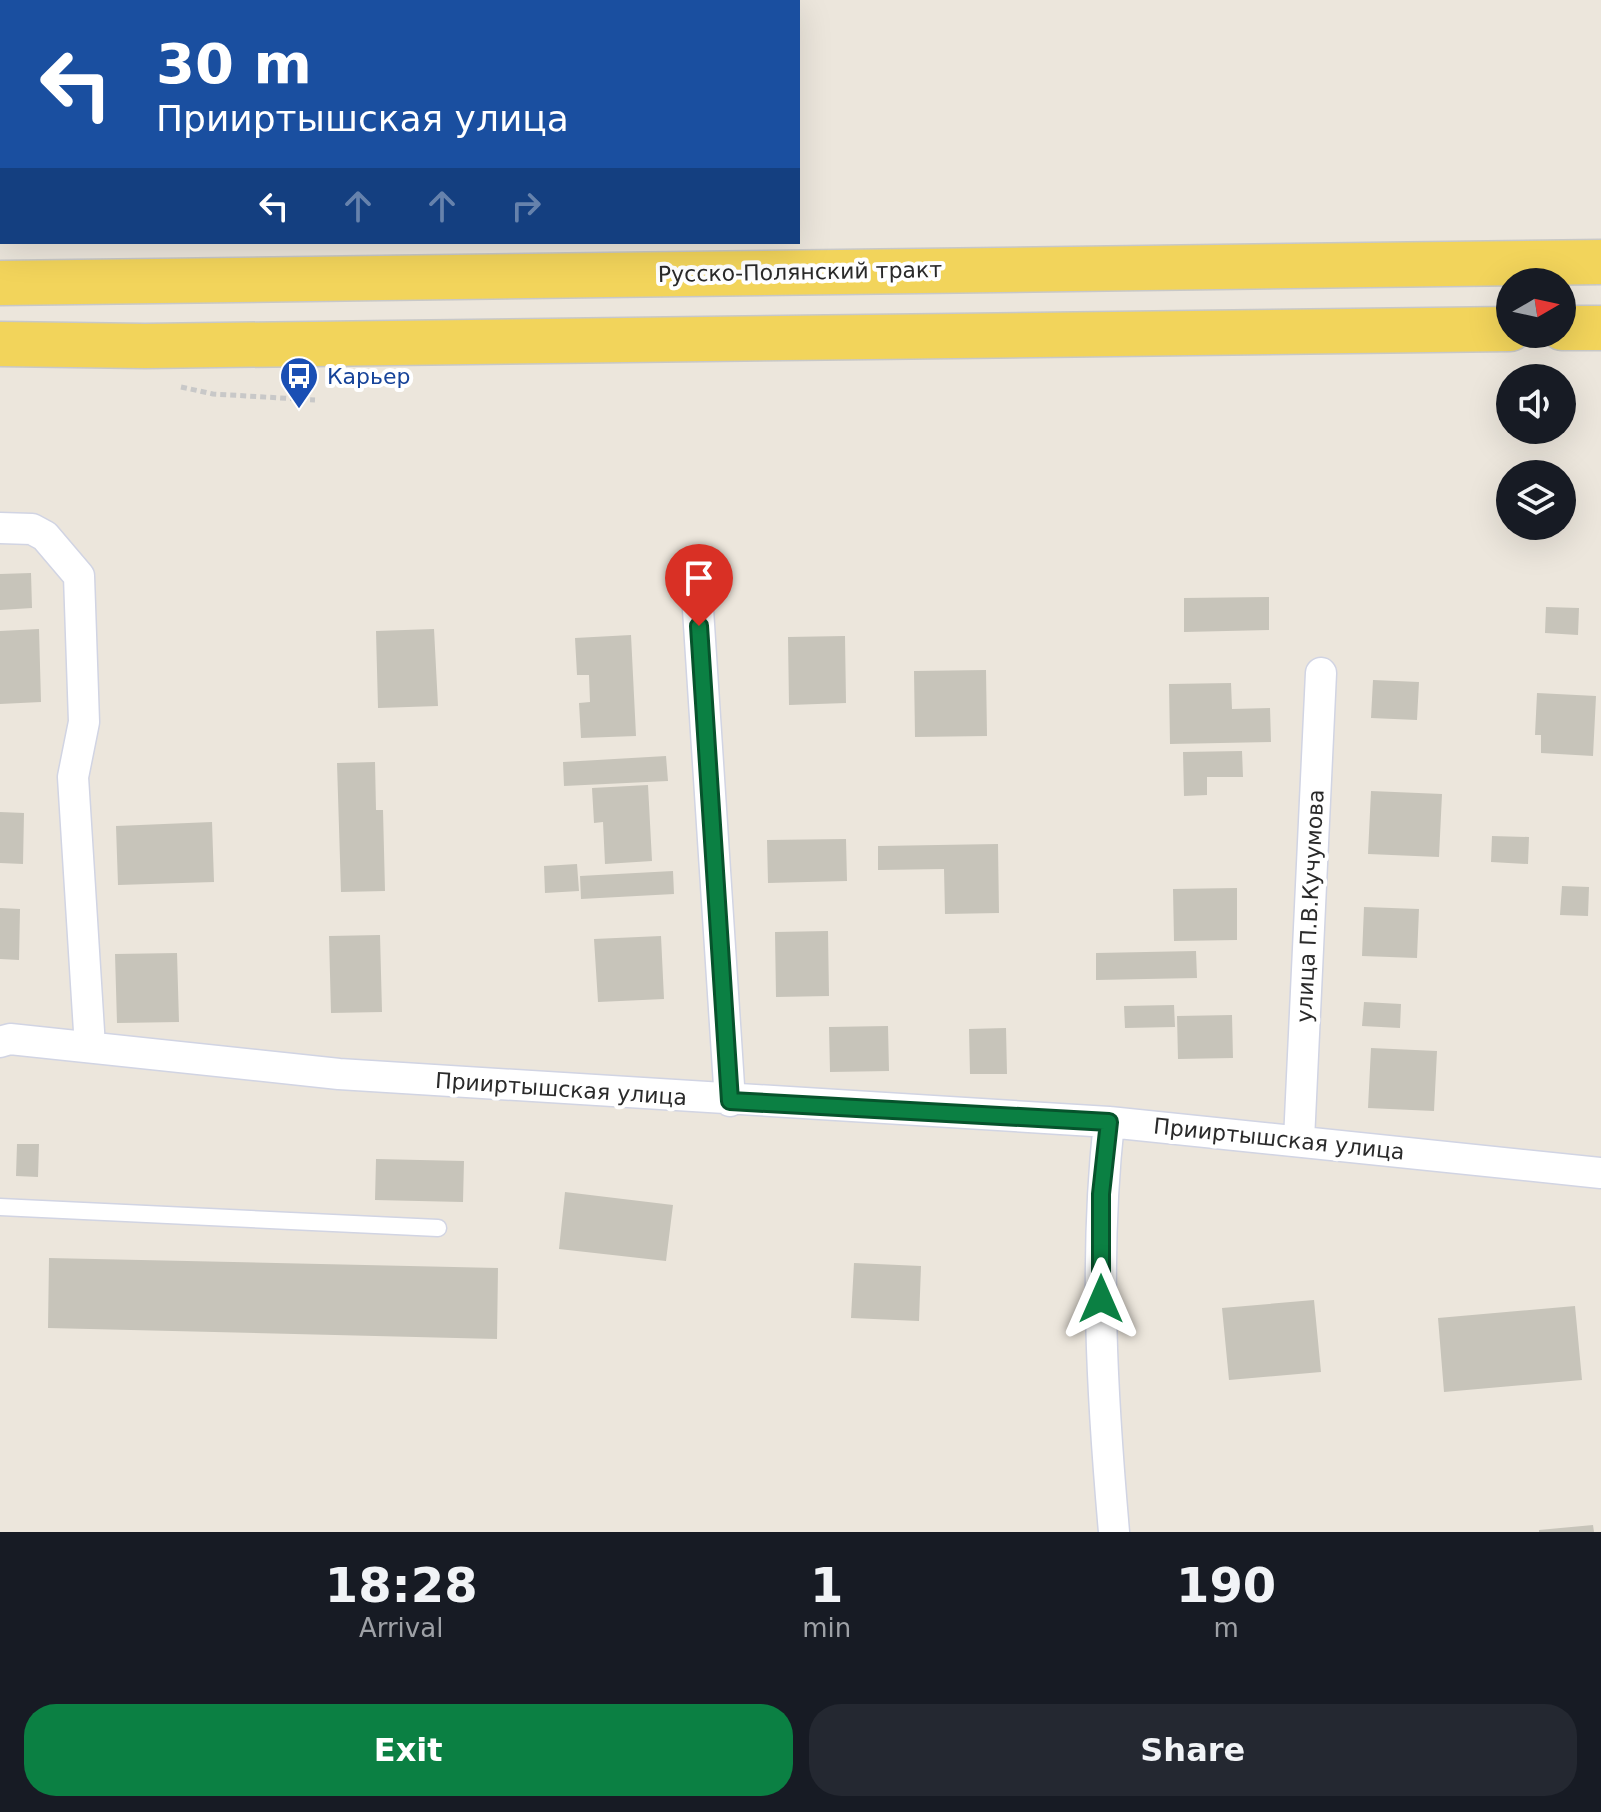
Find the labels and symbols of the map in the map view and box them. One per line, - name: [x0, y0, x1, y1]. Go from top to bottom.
- street label: Русско-Полянский тракт: [658, 257, 942, 287]
- north arrow: [1496, 268, 1576, 348]
- bus stop icon: Карьер: [278, 355, 320, 410]
- place label: Карьер: [327, 364, 411, 389]
- pin: [665, 544, 733, 626]
- street label: улица П.В.Кучумова: [1291, 789, 1329, 1023]
- street label: Прииртышская улица: [434, 1068, 688, 1110]
- street label: Прииртышская улица: [1152, 1113, 1406, 1165]
- position arrow: [1059, 1257, 1143, 1341]

